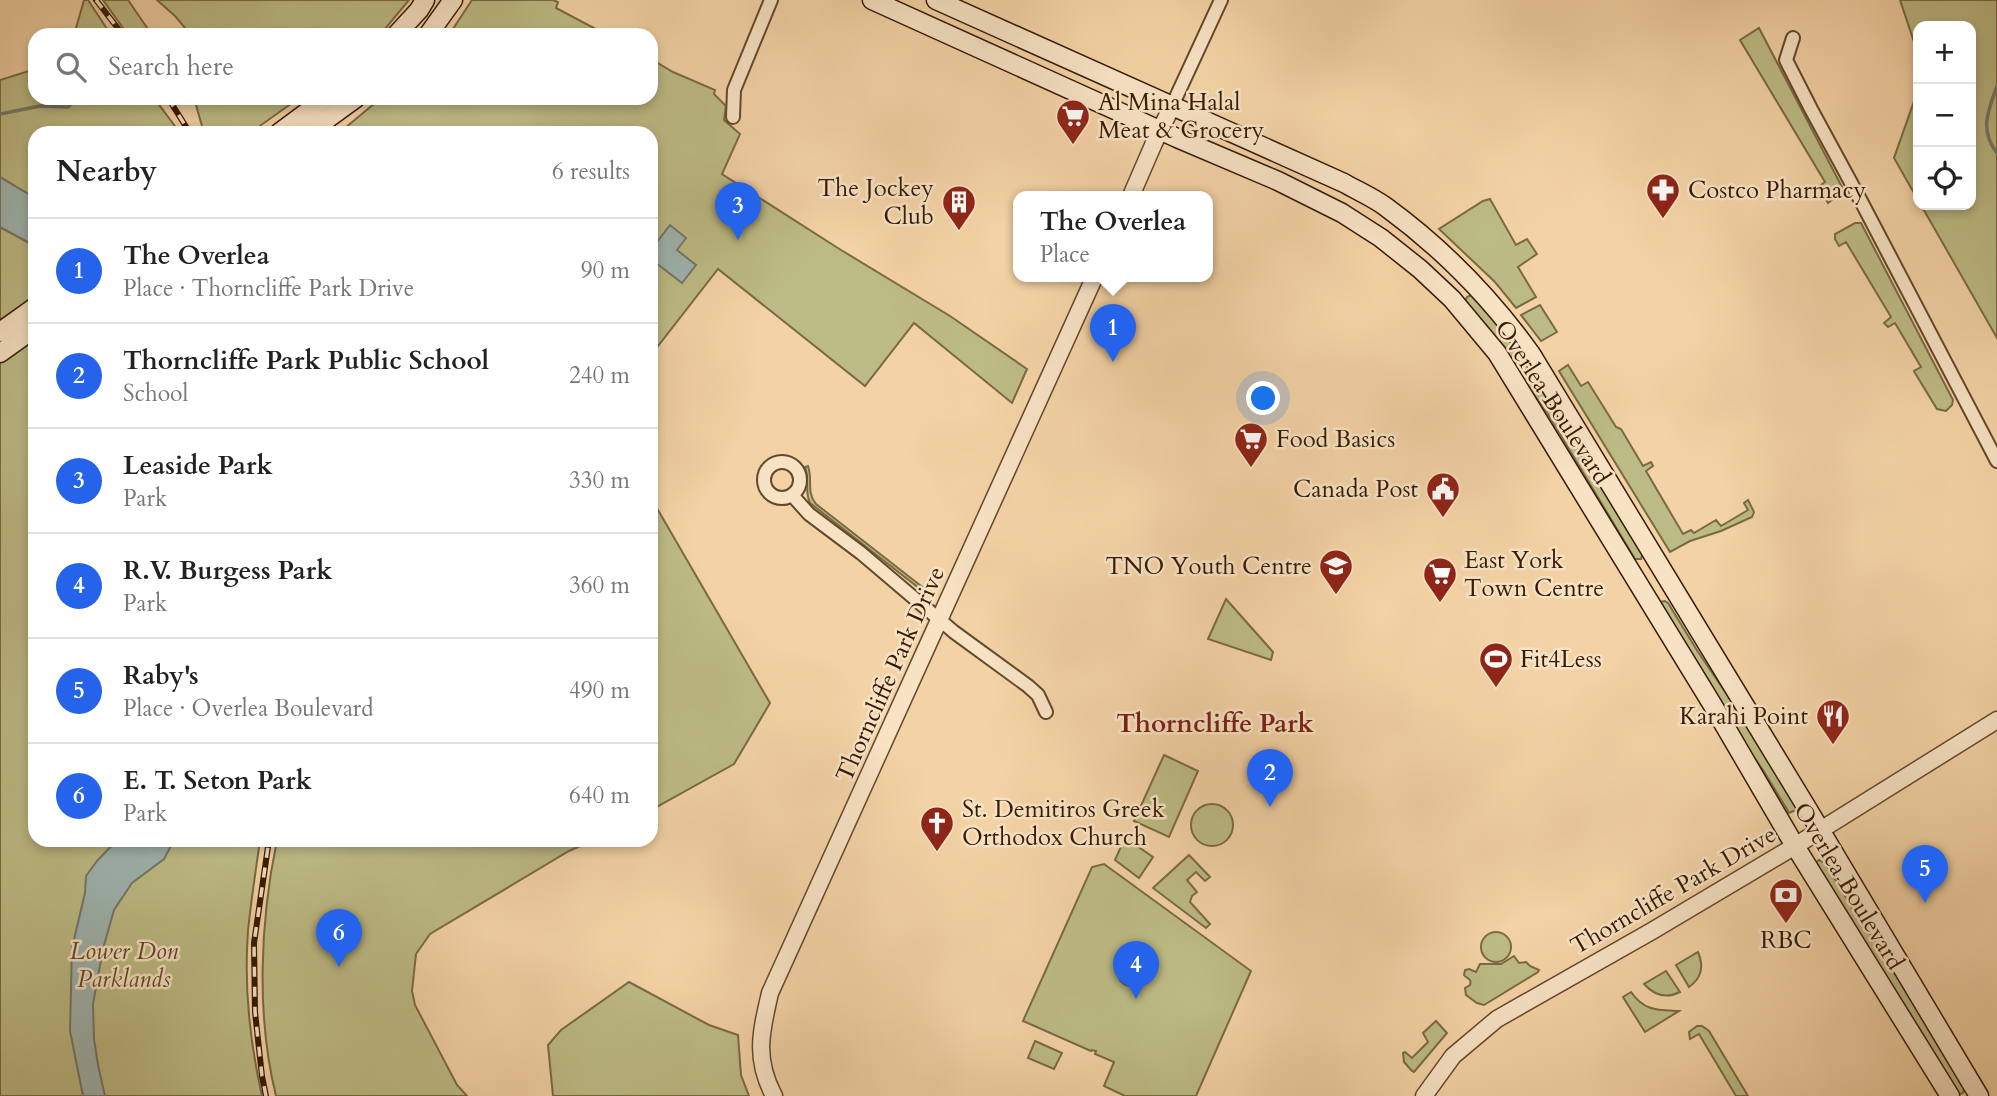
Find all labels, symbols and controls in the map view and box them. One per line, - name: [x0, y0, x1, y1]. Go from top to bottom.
- map controls: [1913, 21, 1976, 210]
- button: +: [1913, 21, 1976, 84]
- search box: [28, 28, 658, 105]
- icon: search: [52, 48, 90, 86]
- text: Search here: [108, 49, 234, 84]
- button: −: [1913, 84, 1976, 147]
- place label: Al Mina Halal Meat & Grocery: [1098, 86, 1265, 147]
- supermarket icon: Al Mina Halal Meat & Grocery: [1054, 97, 1092, 146]
- button: locate: [1913, 147, 1976, 210]
- text: Nearby: [56, 151, 157, 192]
- text: 6 results: [552, 156, 630, 187]
- pharmacy icon: Costco Pharmacy: [1644, 171, 1682, 220]
- place label: The Jockey Club: [817, 172, 934, 233]
- place label: Costco Pharmacy: [1688, 174, 1866, 207]
- pin: 3: [715, 182, 761, 240]
- building icon: The Jockey Club: [940, 183, 978, 232]
- popup: [1013, 191, 1213, 282]
- text: The Overlea: [1040, 204, 1186, 239]
- text: The Overlea: [123, 238, 270, 273]
- text: Place: [1040, 239, 1090, 270]
- text: 1: [73, 255, 85, 286]
- text: 90 m: [581, 255, 630, 286]
- text: Place · Thorncliffe Park Drive: [123, 273, 414, 304]
- pin: 1: [1090, 304, 1136, 362]
- street label: Overlea Boulevard: [1487, 314, 1618, 491]
- text: Thorncliffe Park Public School: [123, 343, 489, 378]
- text: 2: [73, 360, 85, 391]
- text: 240 m: [569, 360, 630, 391]
- text: School: [123, 378, 188, 409]
- your location: [1246, 381, 1280, 415]
- supermarket icon: Food Basics: [1232, 420, 1270, 469]
- place label: Food Basics: [1276, 423, 1395, 456]
- text: Leaside Park: [123, 448, 273, 483]
- text: 3: [73, 465, 85, 496]
- text: 330 m: [569, 465, 630, 496]
- public building icon: Canada Post: [1424, 470, 1462, 519]
- place label: Canada Post: [1293, 473, 1418, 506]
- text: Park: [123, 483, 167, 514]
- place label: East York Town Centre: [1464, 544, 1604, 605]
- school or university icon: TNO Youth Centre: [1317, 547, 1355, 596]
- place label: TNO Youth Centre: [1105, 550, 1312, 583]
- text: R.V. Burgess Park: [123, 553, 332, 588]
- supermarket icon: East York Town Centre: [1421, 555, 1459, 604]
- street label: Thorncliffe Park Drive: [828, 561, 953, 787]
- text: 4: [73, 570, 85, 601]
- text: 360 m: [569, 570, 630, 601]
- text: Park: [123, 588, 167, 619]
- sports icon: Fit4Less: [1477, 640, 1515, 689]
- place label: Fit4Less: [1520, 643, 1602, 676]
- text: Raby's: [123, 658, 199, 693]
- text: 5: [73, 675, 85, 706]
- text: 490 m: [569, 675, 630, 706]
- text: Place · Overlea Boulevard: [123, 693, 373, 724]
- restaurant icon: Karahi Point: [1814, 697, 1852, 746]
- place label: Karahi Point: [1679, 700, 1808, 733]
- district label: Thorncliffe Park: [1116, 706, 1315, 741]
- pin: 2: [1247, 749, 1293, 807]
- text: E. T. Seton Park: [123, 763, 312, 798]
- text: 6: [73, 780, 85, 811]
- text: 640 m: [569, 780, 630, 811]
- place label: St. Demitiros Greek Orthodox Church: [962, 793, 1165, 854]
- street label: Overlea Boulevard: [1786, 796, 1912, 976]
- text: Park: [123, 798, 167, 829]
- church icon: St. Demitiros Greek Orthodox Church: [918, 804, 956, 853]
- street label: Thorncliffe Park Drive: [1564, 818, 1782, 963]
- pin: 5: [1902, 845, 1948, 903]
- bank icon: RBC: [1767, 876, 1805, 925]
- pin: 6: [316, 909, 362, 967]
- place label: RBC: [1760, 924, 1812, 957]
- park label: Lower Don Parklands: [70, 935, 179, 996]
- pin: 4: [1113, 941, 1159, 999]

